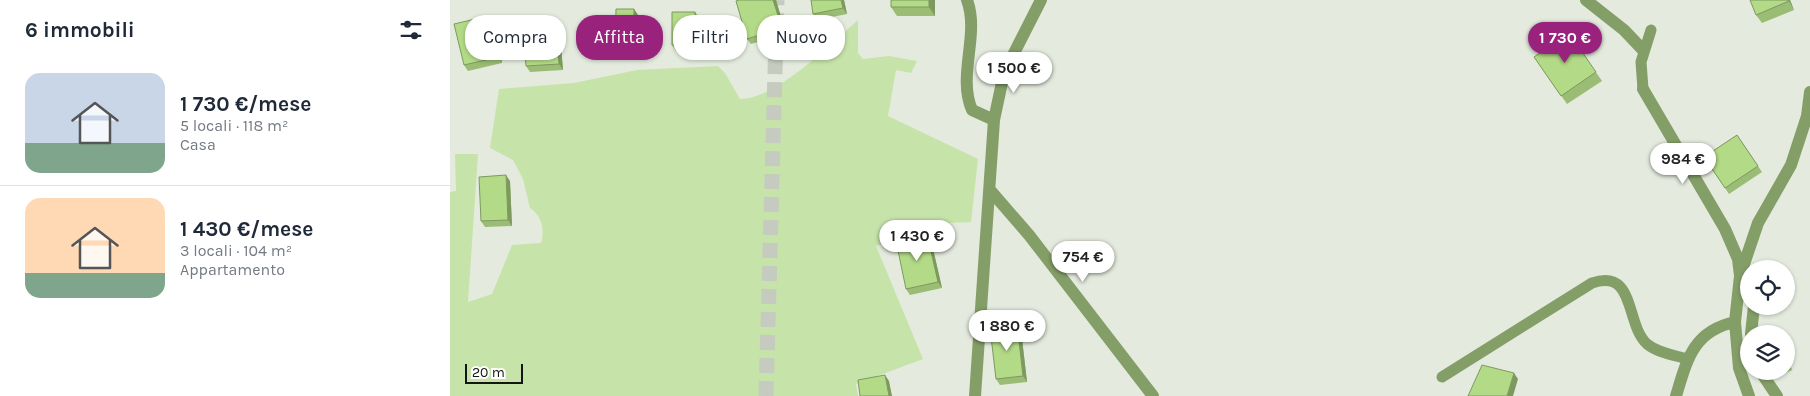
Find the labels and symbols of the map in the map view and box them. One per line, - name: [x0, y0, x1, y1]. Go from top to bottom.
- pin: 1 730 €: [1519, 22, 1611, 64]
- pin: 1 500 €: [968, 52, 1060, 94]
- pin: 984 €: [1648, 142, 1718, 185]
- pin: 1 430 €: [871, 220, 963, 262]
- pin: 754 €: [1048, 240, 1118, 283]
- pin: 1 880 €: [961, 310, 1053, 352]
- scale bar: [465, 361, 522, 384]

